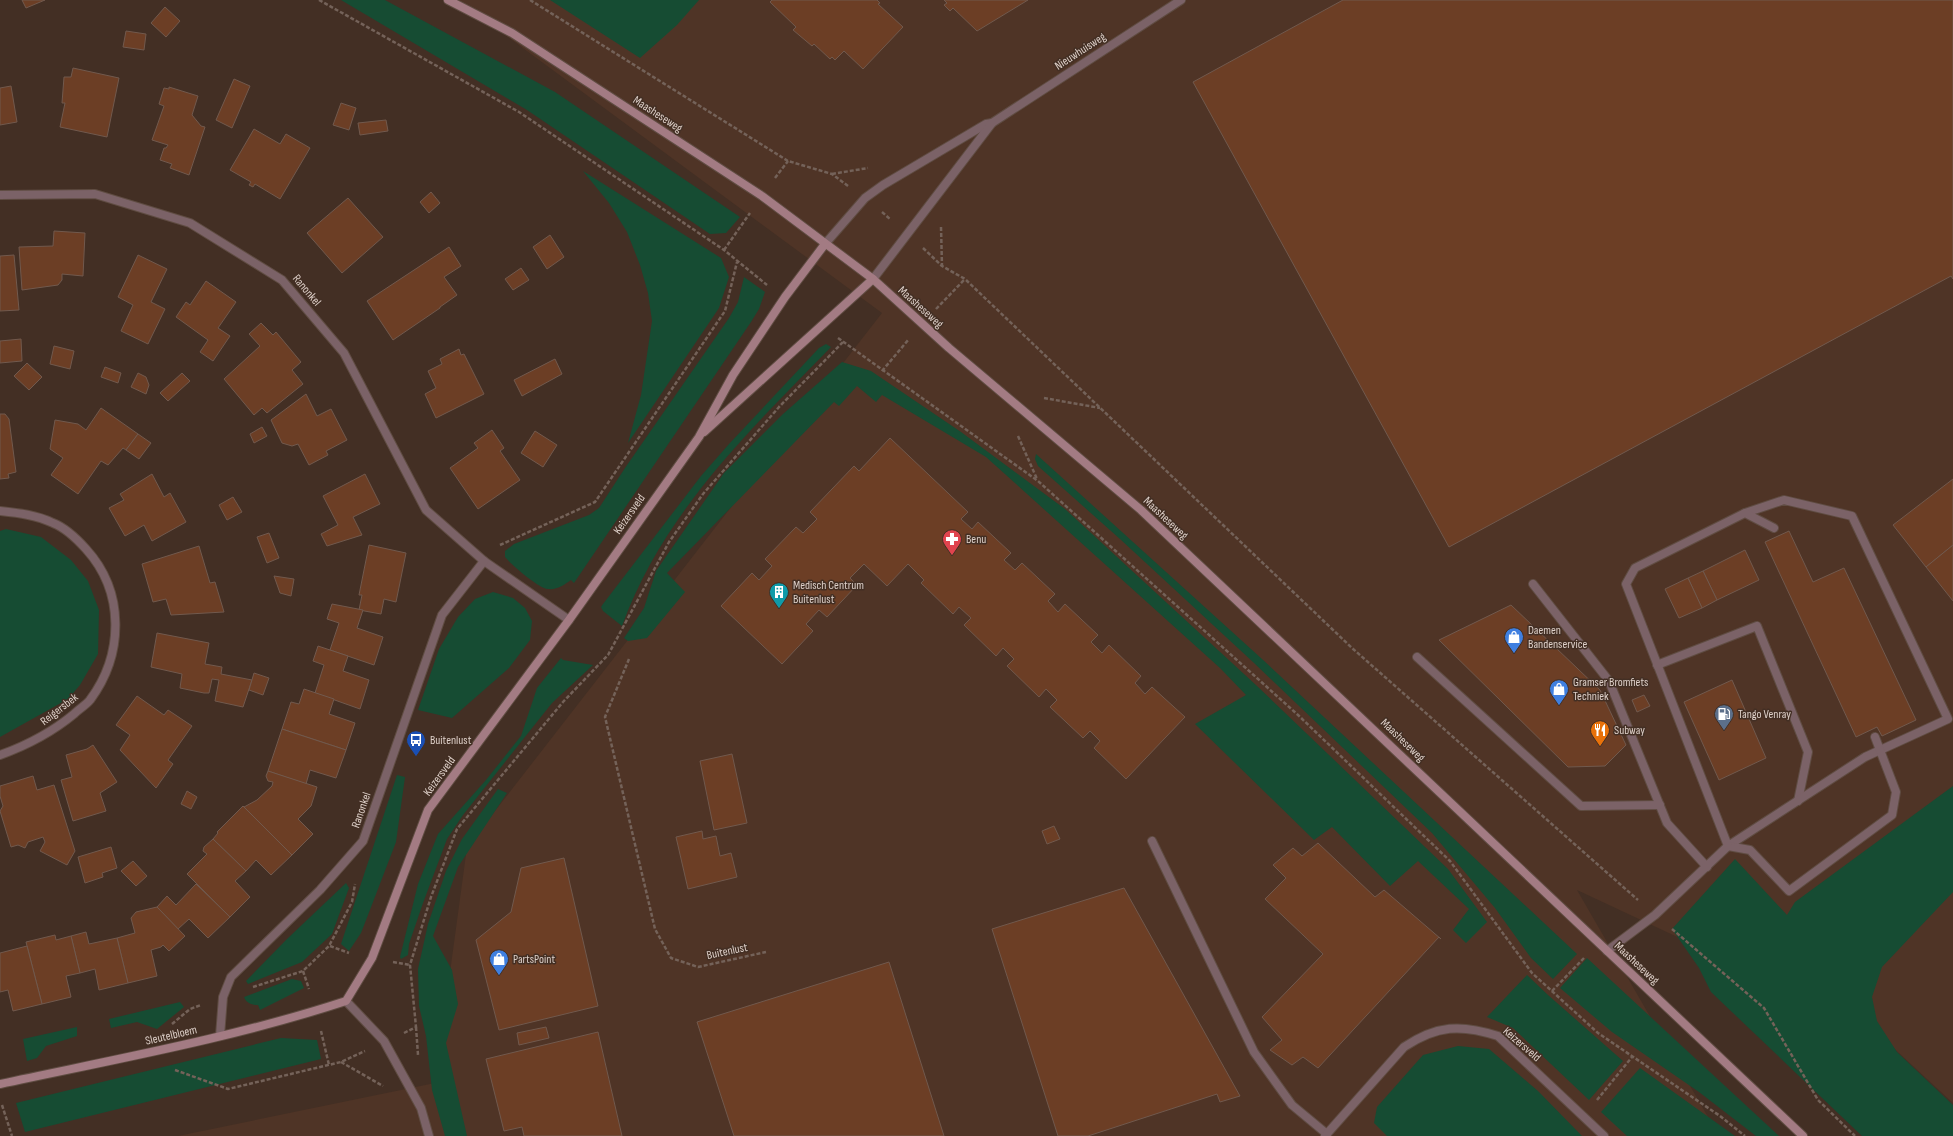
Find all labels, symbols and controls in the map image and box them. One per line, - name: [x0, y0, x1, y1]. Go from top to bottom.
- street label: Nieuwhuisweg: [1052, 29, 1109, 73]
- street label: Maasheseweg: [630, 93, 685, 136]
- street label: Ranonkel: [289, 271, 324, 309]
- street label: Maasheseweg: [895, 283, 947, 332]
- street label: Keizersveld: [610, 491, 649, 537]
- street label: Maasheseweg: [1140, 494, 1191, 543]
- pharmacy icon: Benu: [941, 528, 963, 556]
- place label: Benu: [966, 532, 986, 547]
- place label: Medisch Centrum Buitenlust: [793, 578, 864, 607]
- building icon: Medisch Centrum Buitenlust: [768, 581, 790, 609]
- place label: Daemen Bandenservice: [1528, 623, 1587, 652]
- shop icon: Daemen Bandenservice: [1503, 626, 1525, 654]
- place label: Gramser Bromfiets Techniek: [1573, 675, 1648, 704]
- shop icon: Gramser Bromfiets Techniek: [1548, 678, 1570, 706]
- street label: Reigersbek: [37, 690, 82, 729]
- fuel station icon: Tango Venray: [1713, 703, 1735, 731]
- place label: Tango Venray: [1738, 707, 1791, 722]
- street label: Maasheseweg: [1377, 716, 1428, 765]
- restaurant icon: Subway: [1589, 719, 1611, 747]
- place label: Subway: [1614, 723, 1645, 738]
- bus stop icon: Buitenlust: [405, 729, 427, 757]
- place label: Buitenlust: [430, 733, 472, 748]
- street label: Keizersveld: [420, 754, 459, 799]
- street label: Ranonkel: [348, 790, 375, 830]
- street label: Maasheseweg: [1611, 939, 1662, 988]
- street label: Buitenlust: [705, 940, 749, 963]
- shop icon: PartsPoint: [488, 948, 510, 976]
- place label: PartsPoint: [513, 952, 555, 967]
- street label: Sleutelbloem: [144, 1022, 199, 1049]
- street label: Keizersveld: [1500, 1024, 1544, 1065]

